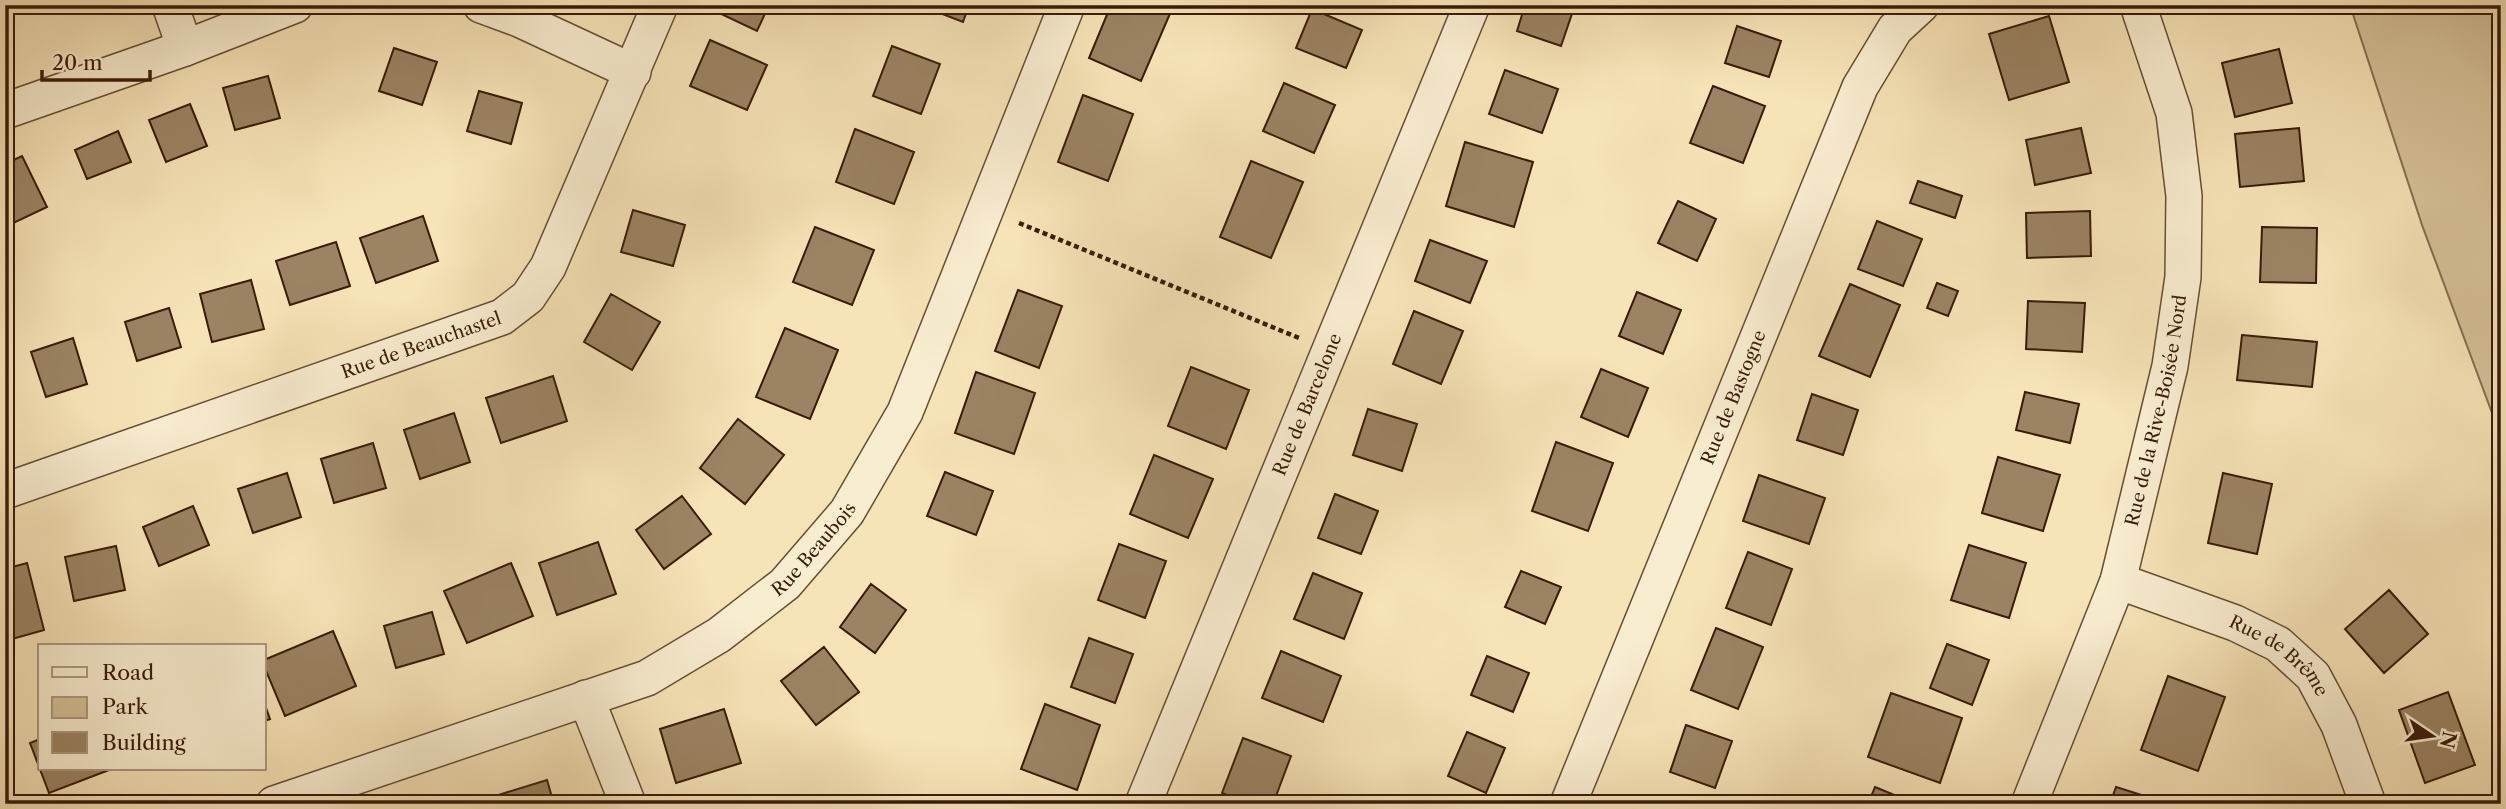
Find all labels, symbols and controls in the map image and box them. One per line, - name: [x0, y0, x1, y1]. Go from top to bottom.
- scale bar: [42, 38, 150, 82]
- text: 20 m: [52, 50, 103, 75]
- street label: Rue de la Rive-Boisée Nord: [2121, 293, 2191, 528]
- street label: Rue de Beauchastel: [338, 307, 504, 383]
- street label: Rue de Bastogne: [1696, 327, 1771, 468]
- street label: Rue de Barcelone: [1268, 330, 1347, 479]
- street label: Rue Beaubois: [767, 499, 861, 601]
- street label: Rue de Brême: [2225, 611, 2333, 700]
- legend: [38, 644, 266, 770]
- text: Road: [102, 660, 154, 685]
- text: Park: [102, 694, 148, 719]
- north arrow: [2398, 700, 2468, 770]
- text: N: [2435, 729, 2461, 750]
- text: Building: [102, 730, 187, 755]

